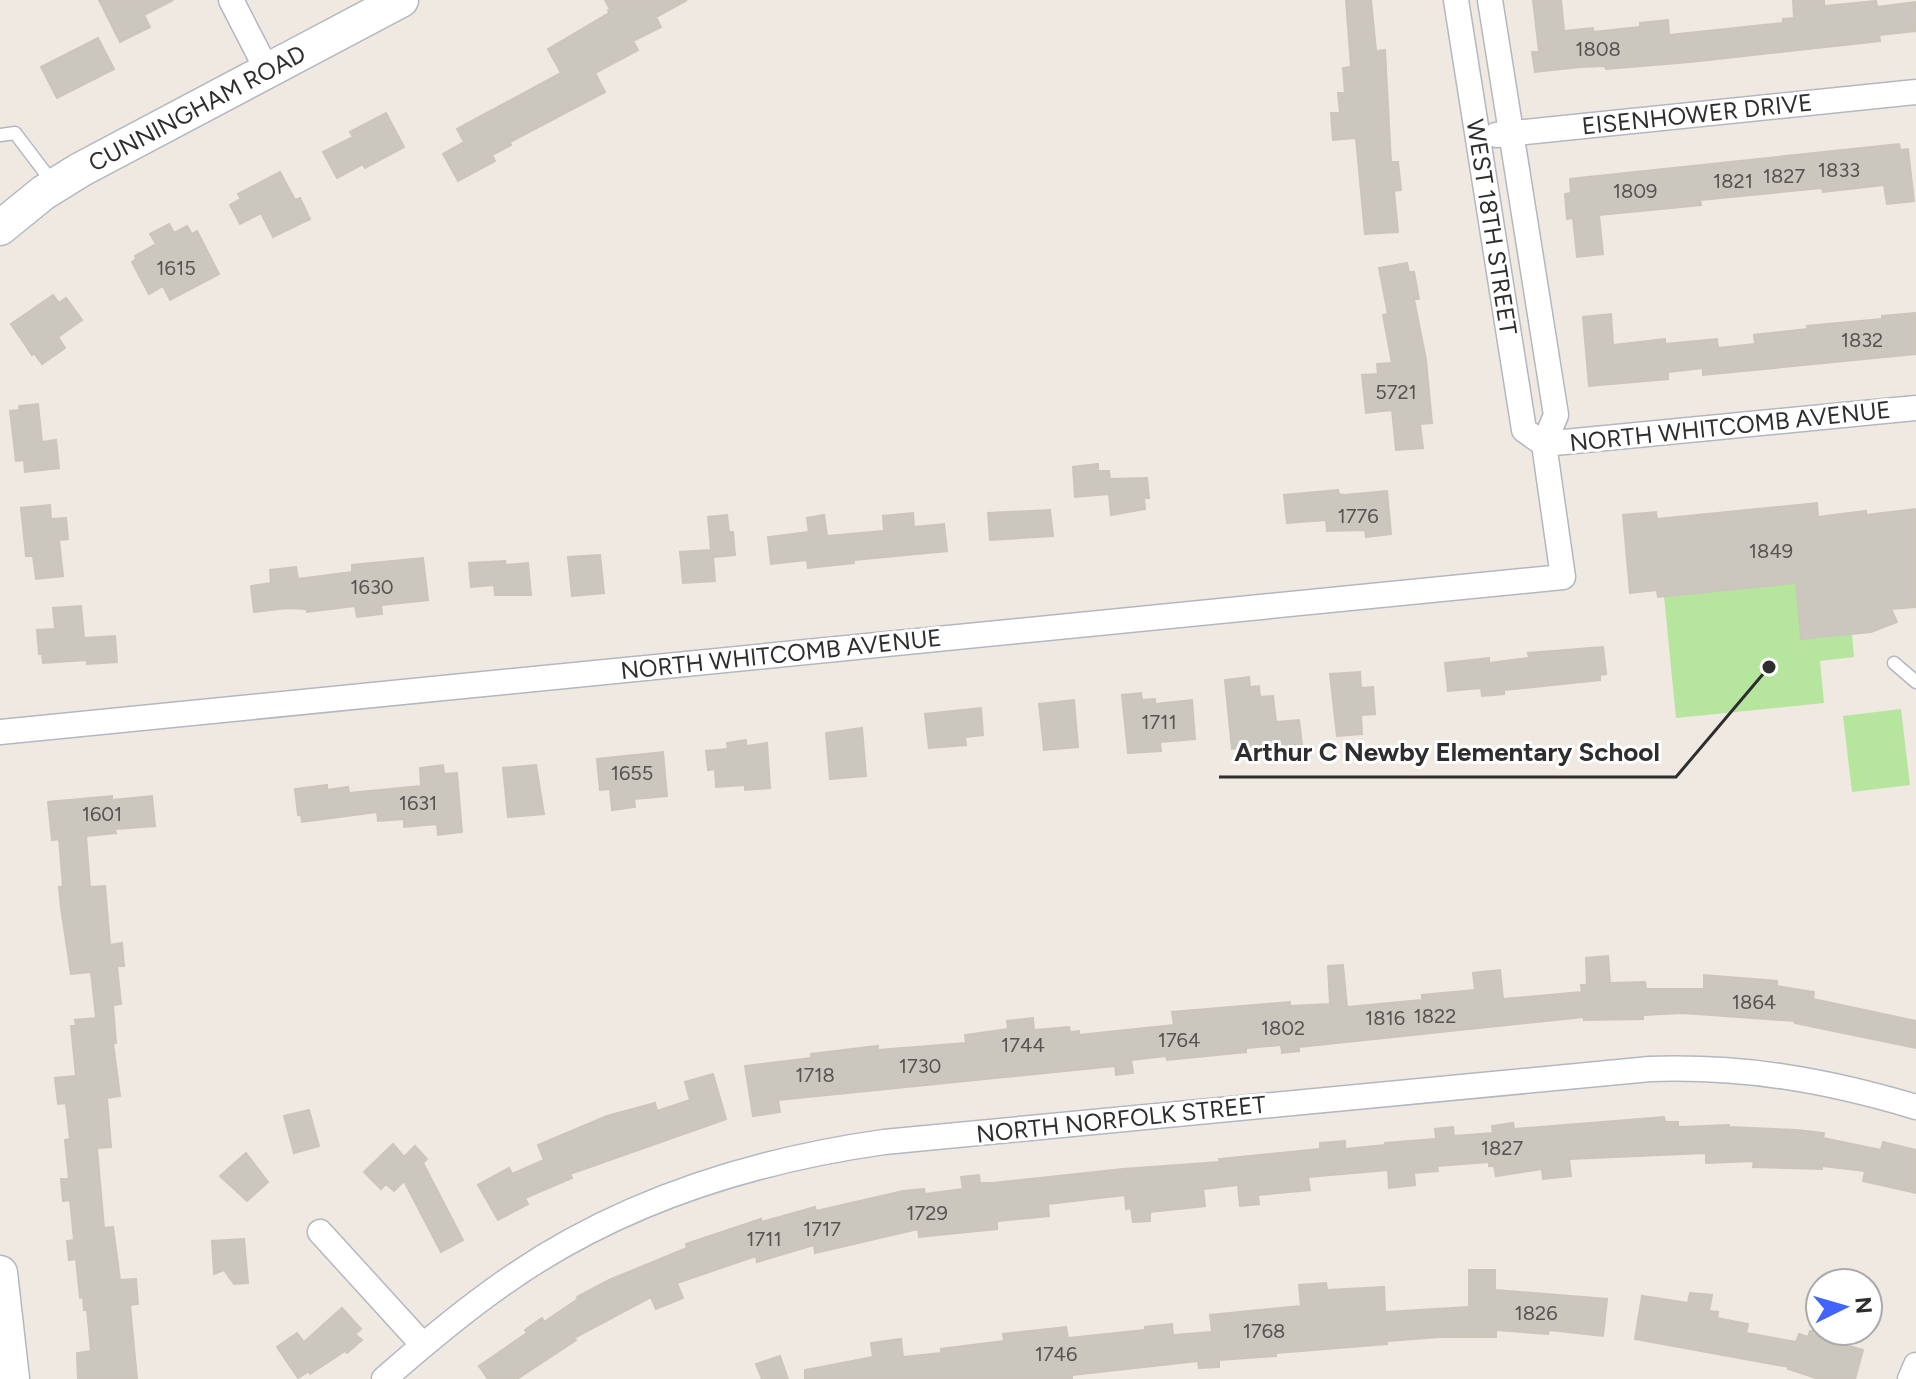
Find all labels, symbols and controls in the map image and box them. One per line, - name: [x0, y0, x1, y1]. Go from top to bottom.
- house number: 1808: [1575, 37, 1621, 61]
- street label: CUNNINGHAM ROAD: [84, 38, 310, 178]
- street label: EISENHOWER DRIVE: [1580, 87, 1814, 141]
- street label: WEST 18TH STREET: [1461, 117, 1523, 337]
- house number: 1833: [1818, 158, 1860, 182]
- house number: 1827: [1763, 164, 1805, 188]
- house number: 1821: [1713, 169, 1753, 193]
- house number: 1809: [1613, 179, 1657, 203]
- house number: 1615: [156, 256, 196, 280]
- house number: 1832: [1841, 328, 1883, 352]
- house number: 5721: [1375, 380, 1417, 404]
- street label: NORTH WHITCOMB AVENUE: [1568, 395, 1892, 457]
- house number: 1776: [1337, 504, 1379, 528]
- house number: 1849: [1749, 539, 1793, 563]
- house number: 1630: [350, 575, 394, 599]
- street label: NORTH WHITCOMB AVENUE: [619, 623, 943, 685]
- house number: 1711: [1141, 710, 1177, 734]
- callout: Arthur C Newby Elementary School: [1219, 727, 1676, 777]
- text: Arthur C Newby Elementary School: [1234, 736, 1660, 768]
- house number: 1655: [611, 761, 653, 785]
- house number: 1631: [399, 791, 437, 815]
- house number: 1601: [82, 802, 122, 826]
- house number: 1864: [1732, 990, 1776, 1014]
- house number: 1822: [1414, 1004, 1456, 1028]
- house number: 1816: [1365, 1006, 1405, 1030]
- house number: 1802: [1261, 1016, 1305, 1040]
- house number: 1764: [1158, 1028, 1200, 1052]
- house number: 1744: [1001, 1033, 1045, 1057]
- house number: 1730: [899, 1054, 941, 1078]
- house number: 1718: [795, 1063, 835, 1087]
- street label: NORTH NORFOLK STREET: [975, 1089, 1267, 1149]
- house number: 1827: [1481, 1136, 1523, 1160]
- house number: 1729: [906, 1201, 948, 1225]
- house number: 1717: [803, 1217, 841, 1241]
- house number: 1711: [746, 1227, 782, 1251]
- north arrow: [1804, 1267, 1884, 1347]
- text: N: [1849, 1296, 1878, 1315]
- house number: 1826: [1514, 1301, 1558, 1325]
- house number: 1768: [1243, 1319, 1285, 1343]
- house number: 1746: [1035, 1342, 1077, 1366]

